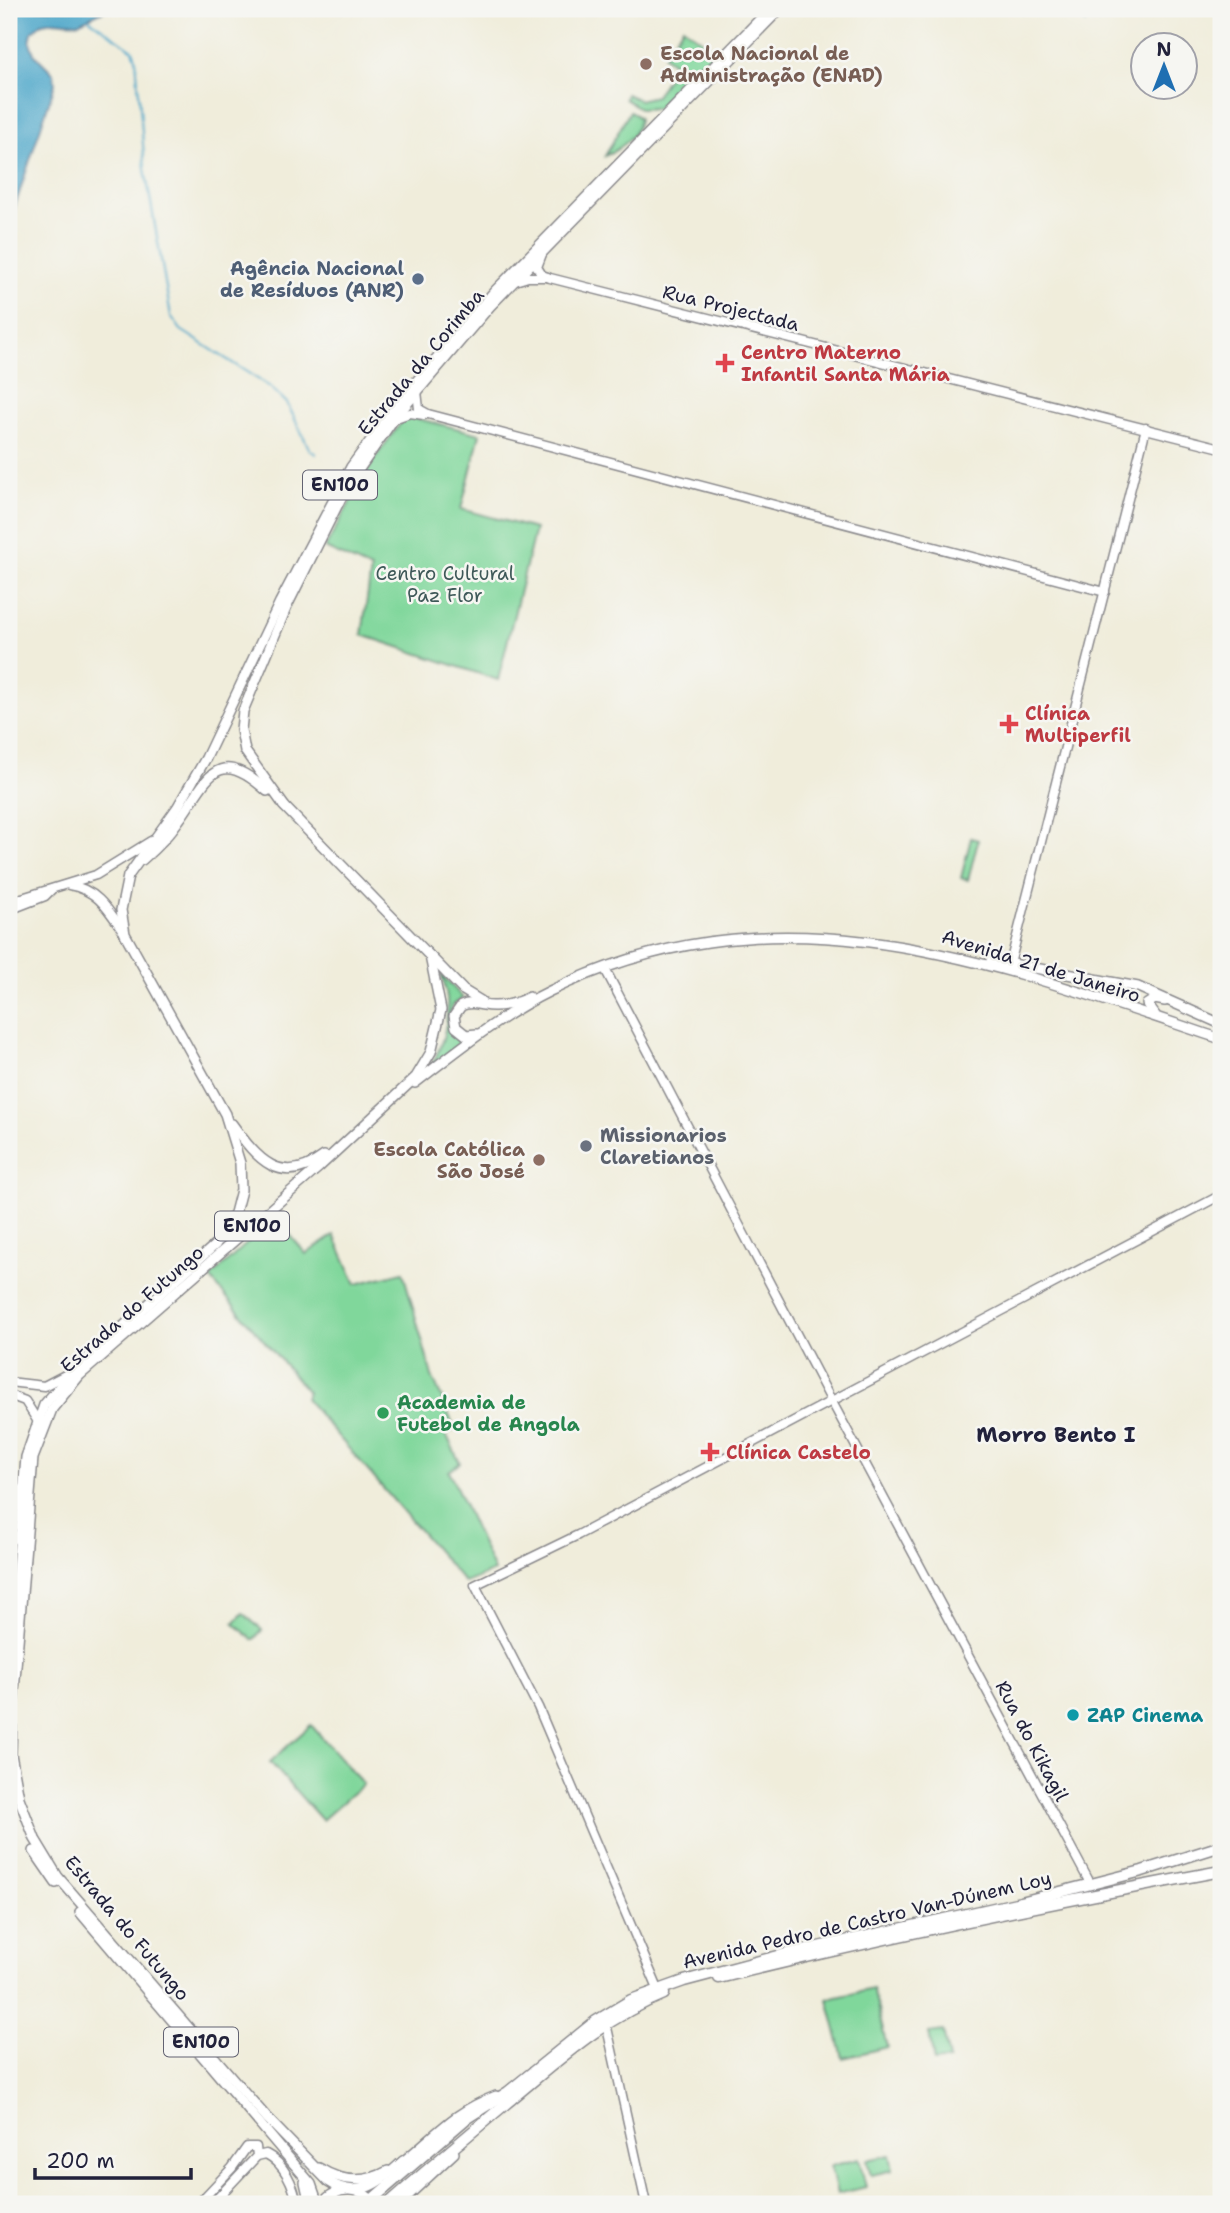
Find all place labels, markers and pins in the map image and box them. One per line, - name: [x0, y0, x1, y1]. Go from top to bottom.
- place label: Escola Nacional de Administração (ENAD): [660, 41, 883, 88]
- marker: Escola Nacional de Administração (ENAD): [638, 56, 654, 72]
- place label: Agência Nacional de Resíduos (ANR): [220, 256, 404, 303]
- marker: Agência Nacional de Resíduos (ANR): [410, 271, 426, 287]
- place label: Centro Materno Infantil Santa Mária: [741, 340, 950, 387]
- marker: Centro Materno Infantil Santa Mária: [715, 353, 735, 373]
- place label: Clínica Multiperfil: [1025, 701, 1131, 748]
- marker: Clínica Multiperfil: [999, 714, 1019, 734]
- place label: Missionarios Claretianos: [600, 1123, 727, 1170]
- place label: Escola Católica São José: [373, 1137, 525, 1184]
- marker: Missionarios Claretianos: [578, 1138, 594, 1154]
- marker: Escola Católica São José: [531, 1152, 547, 1168]
- place label: Academia de Futebol de Angola: [397, 1390, 580, 1437]
- marker: Academia de Futebol de Angola: [375, 1405, 391, 1421]
- place label: Clínica Castelo: [726, 1440, 871, 1465]
- marker: Clínica Castelo: [700, 1442, 720, 1462]
- place label: ZAP Cinema: [1087, 1703, 1203, 1728]
- marker: ZAP Cinema: [1065, 1707, 1081, 1723]

